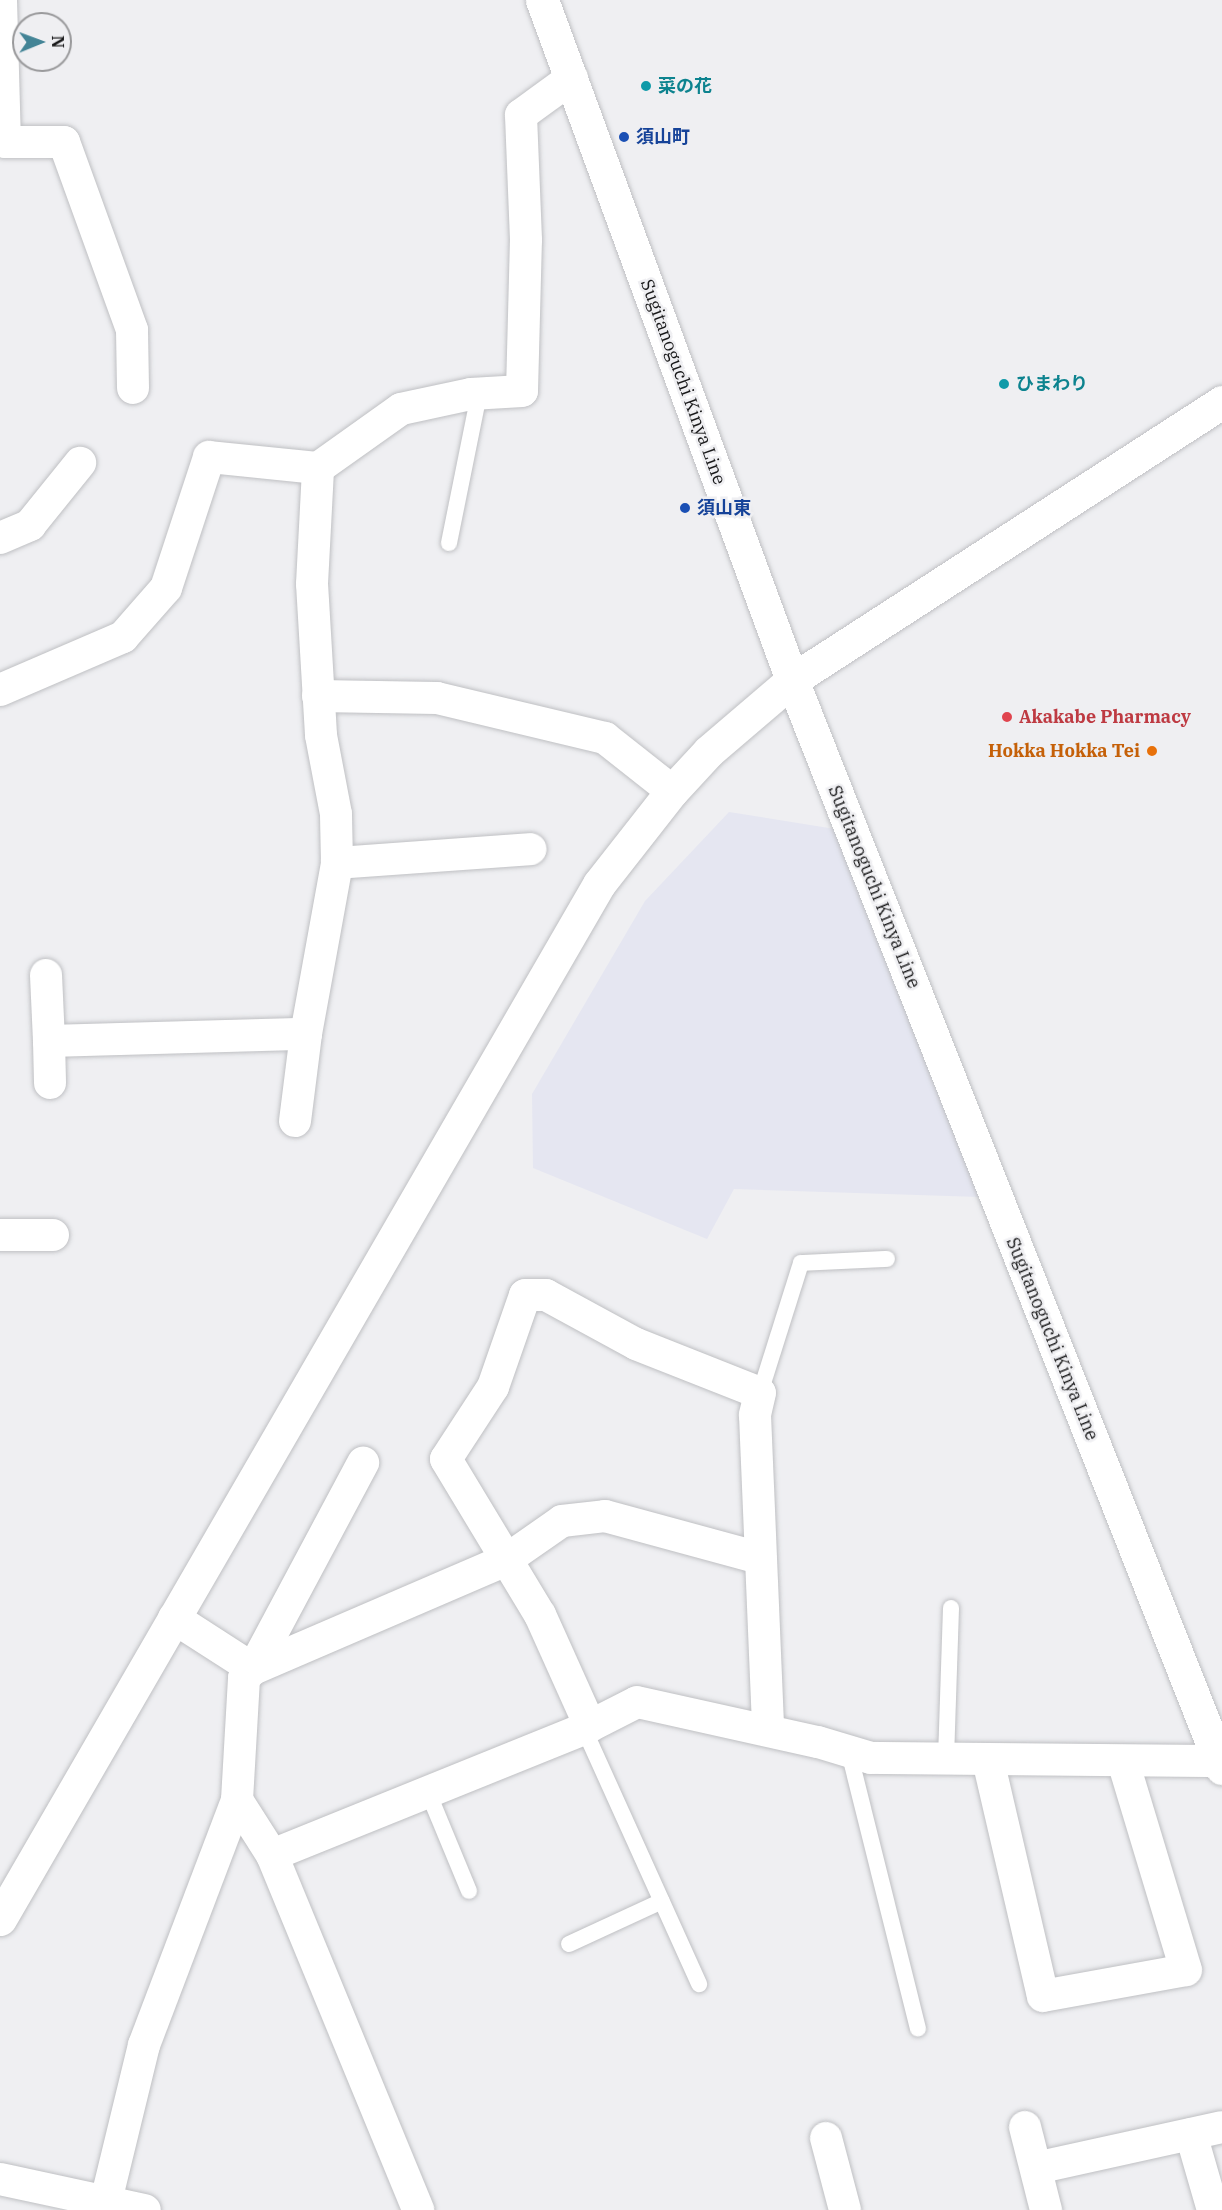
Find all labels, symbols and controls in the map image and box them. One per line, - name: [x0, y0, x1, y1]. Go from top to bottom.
- north arrow: [12, 12, 72, 72]
- text: N: [48, 35, 68, 48]
- place label: 菜の花: [658, 75, 712, 97]
- marker: 菜の花: [639, 79, 653, 93]
- place label: 須山町: [636, 126, 690, 148]
- marker: 須山町: [617, 130, 631, 144]
- street label: Sugitanoguchi Kinya Line: [636, 276, 730, 488]
- place label: ひまわり: [1016, 373, 1088, 395]
- marker: ひまわり: [997, 377, 1011, 391]
- place label: 須山東: [697, 497, 751, 519]
- marker: 須山東: [678, 501, 692, 515]
- place label: Akakabe Pharmacy: [1019, 706, 1191, 728]
- marker: Akakabe Pharmacy: [1000, 710, 1014, 724]
- place label: Hokka Hokka Tei: [988, 740, 1140, 762]
- marker: Hokka Hokka Tei: [1145, 744, 1159, 758]
- street label: Sugitanoguchi Kinya Line: [823, 782, 925, 992]
- street label: Sugitanoguchi Kinya Line: [1001, 1234, 1103, 1444]

